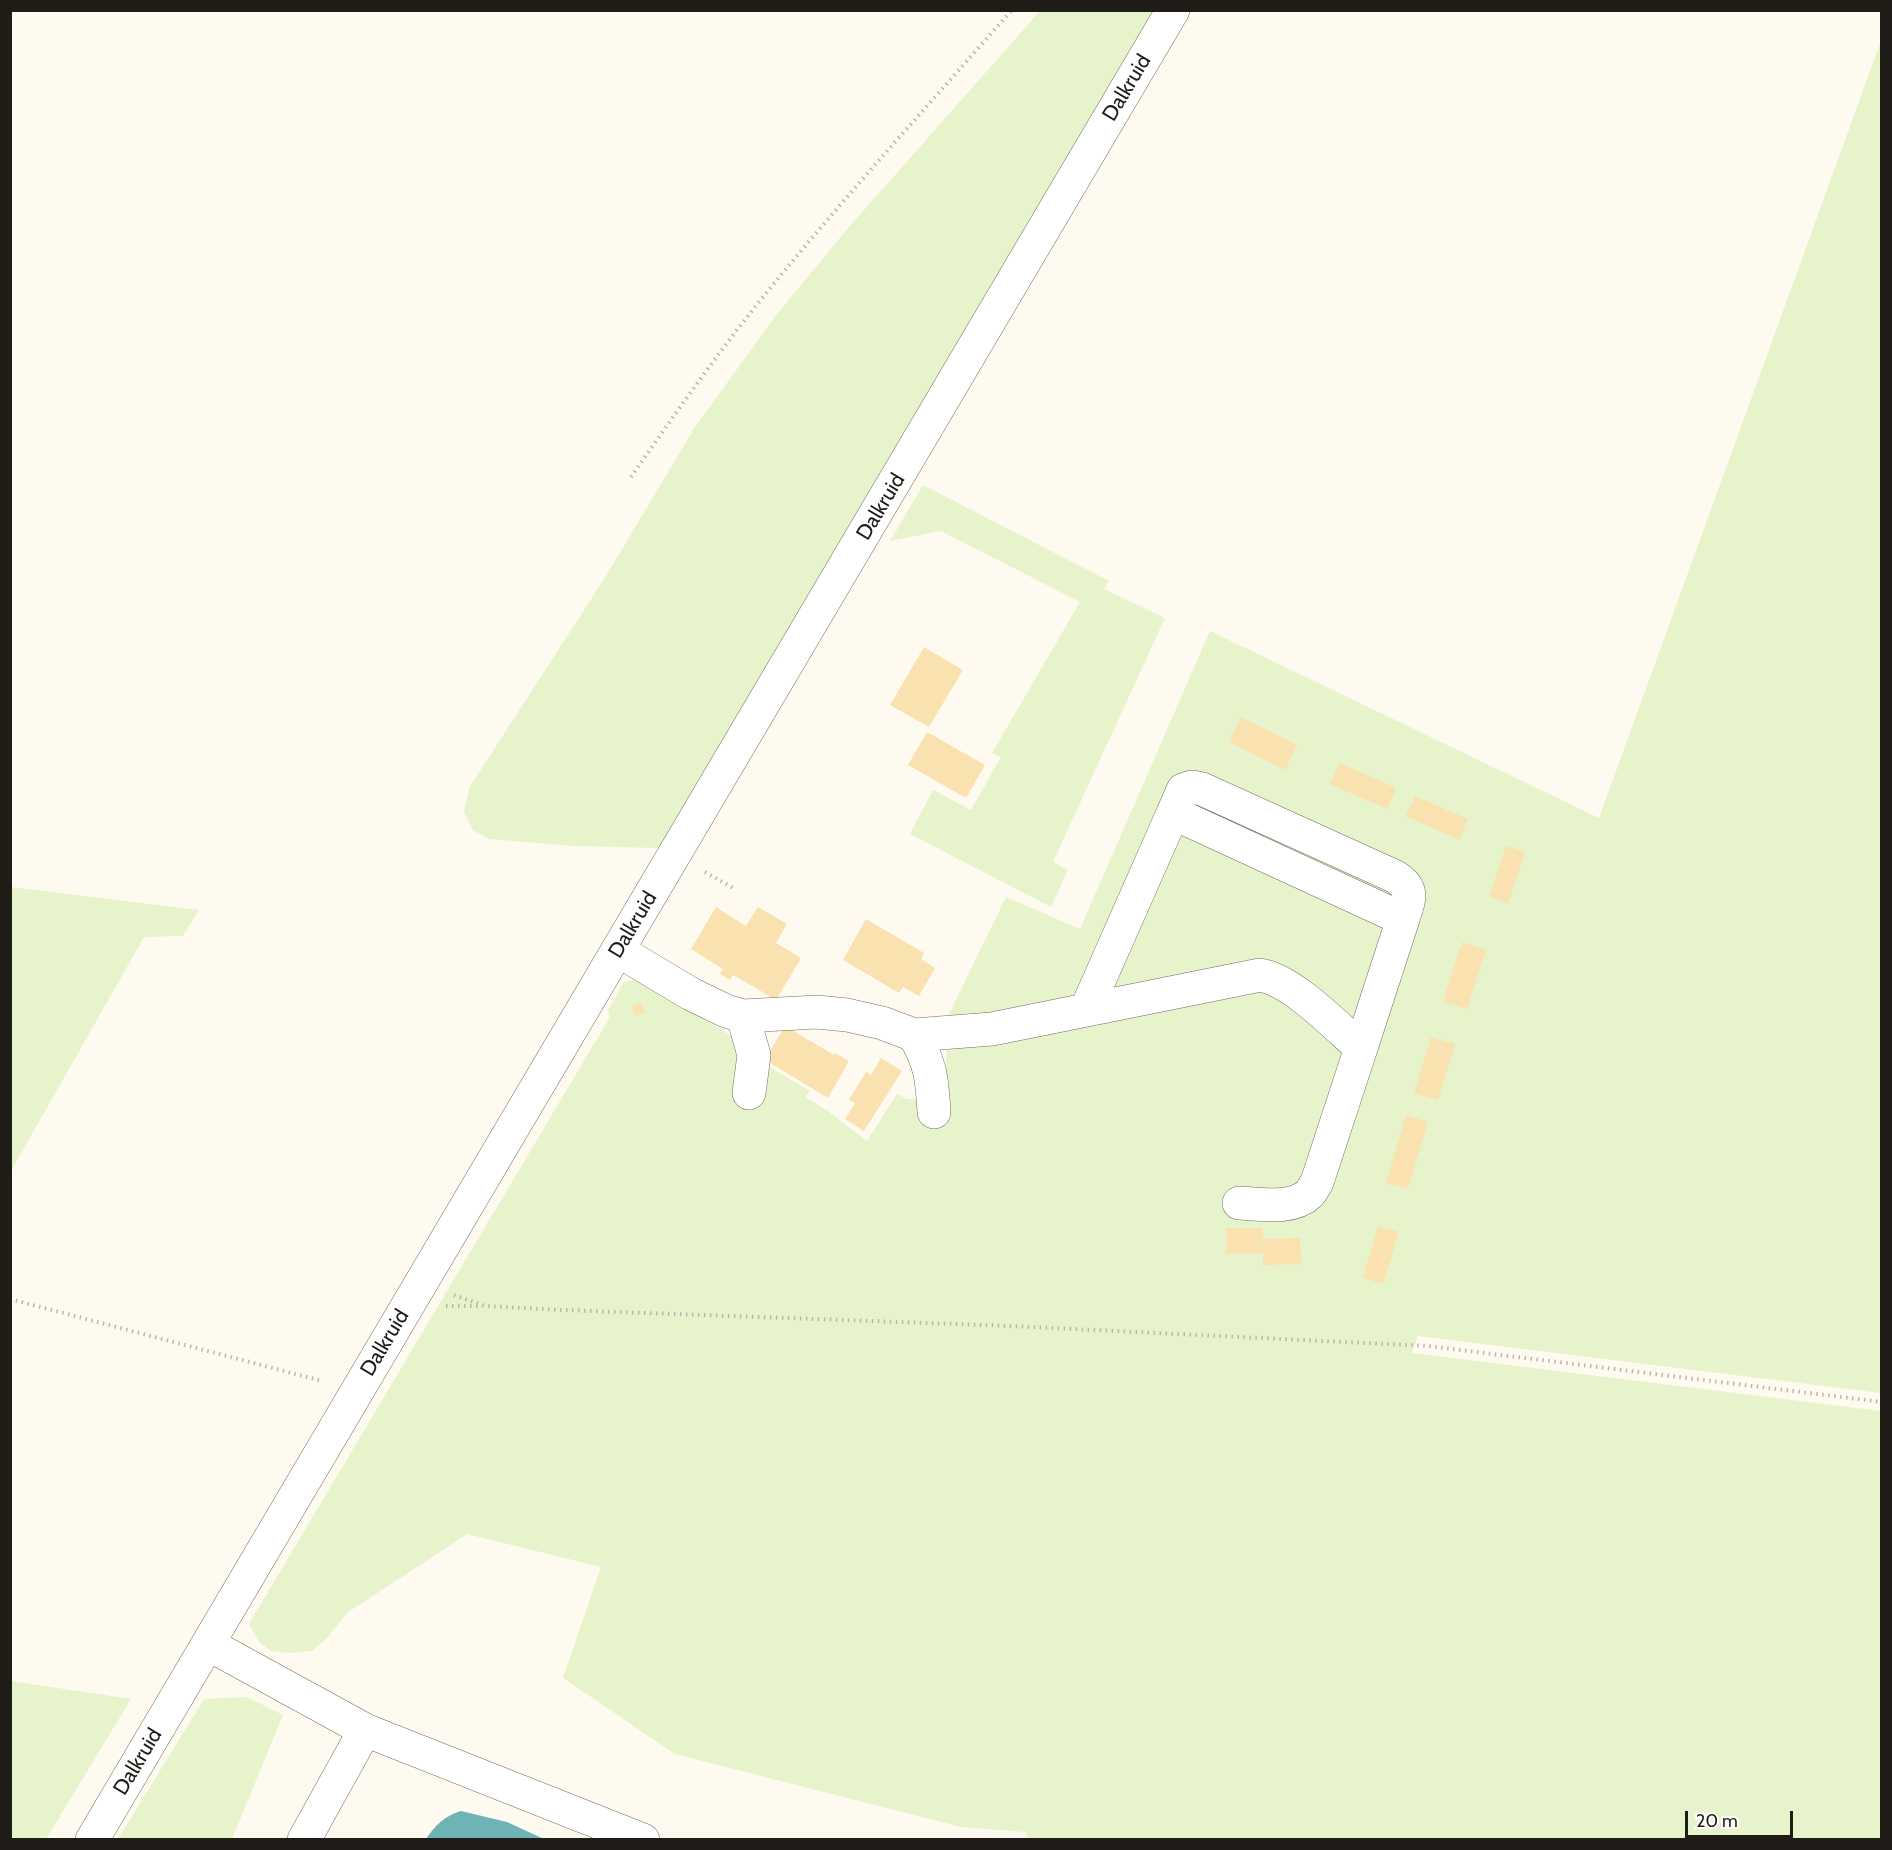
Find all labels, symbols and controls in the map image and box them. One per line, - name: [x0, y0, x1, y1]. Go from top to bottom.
- street label: Dalkruid: [1097, 50, 1157, 126]
- street label: Dalkruid: [851, 469, 911, 545]
- street label: Dalkruid: [603, 887, 663, 963]
- street label: Dalkruid: [355, 1305, 415, 1381]
- street label: Dalkruid: [108, 1724, 168, 1800]
- scale bar: [1688, 1799, 1796, 1837]
- text: 20 m: [1696, 1810, 1738, 1832]

